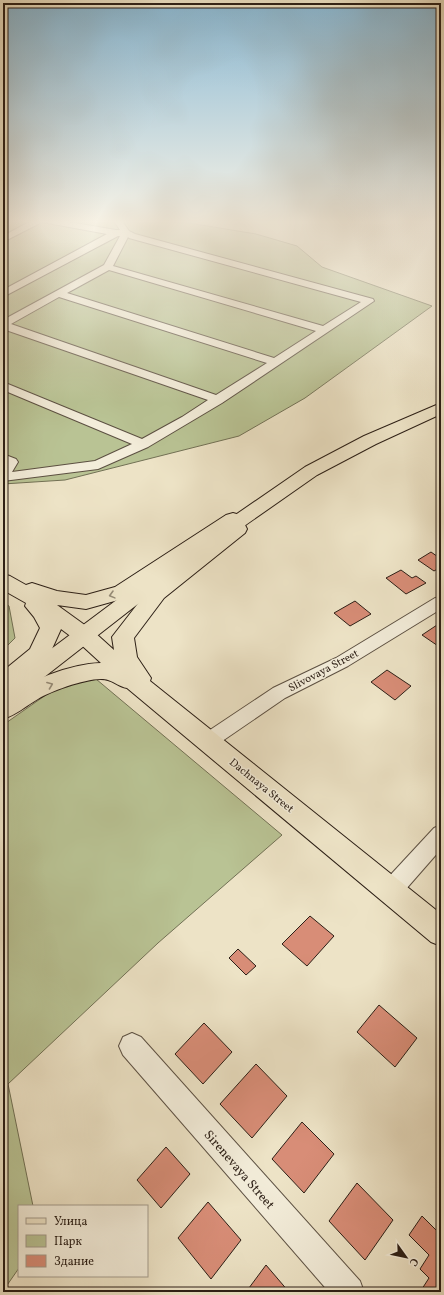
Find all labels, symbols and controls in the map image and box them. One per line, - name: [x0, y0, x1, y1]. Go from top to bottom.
- one-way arrow: [108, 590, 115, 599]
- street label: Slivovaya Street: [286, 646, 362, 696]
- one-way arrow: [45, 682, 53, 690]
- street label: Dachnaya Street: [226, 756, 297, 817]
- street label: Sirenevaya Street: [199, 1127, 278, 1214]
- legend: [18, 1205, 148, 1277]
- text: Улица: [54, 1214, 87, 1230]
- text: Парк: [54, 1234, 82, 1250]
- north arrow: [386, 1237, 426, 1277]
- text: Здание: [54, 1254, 94, 1270]
- text: С: [405, 1255, 421, 1269]

